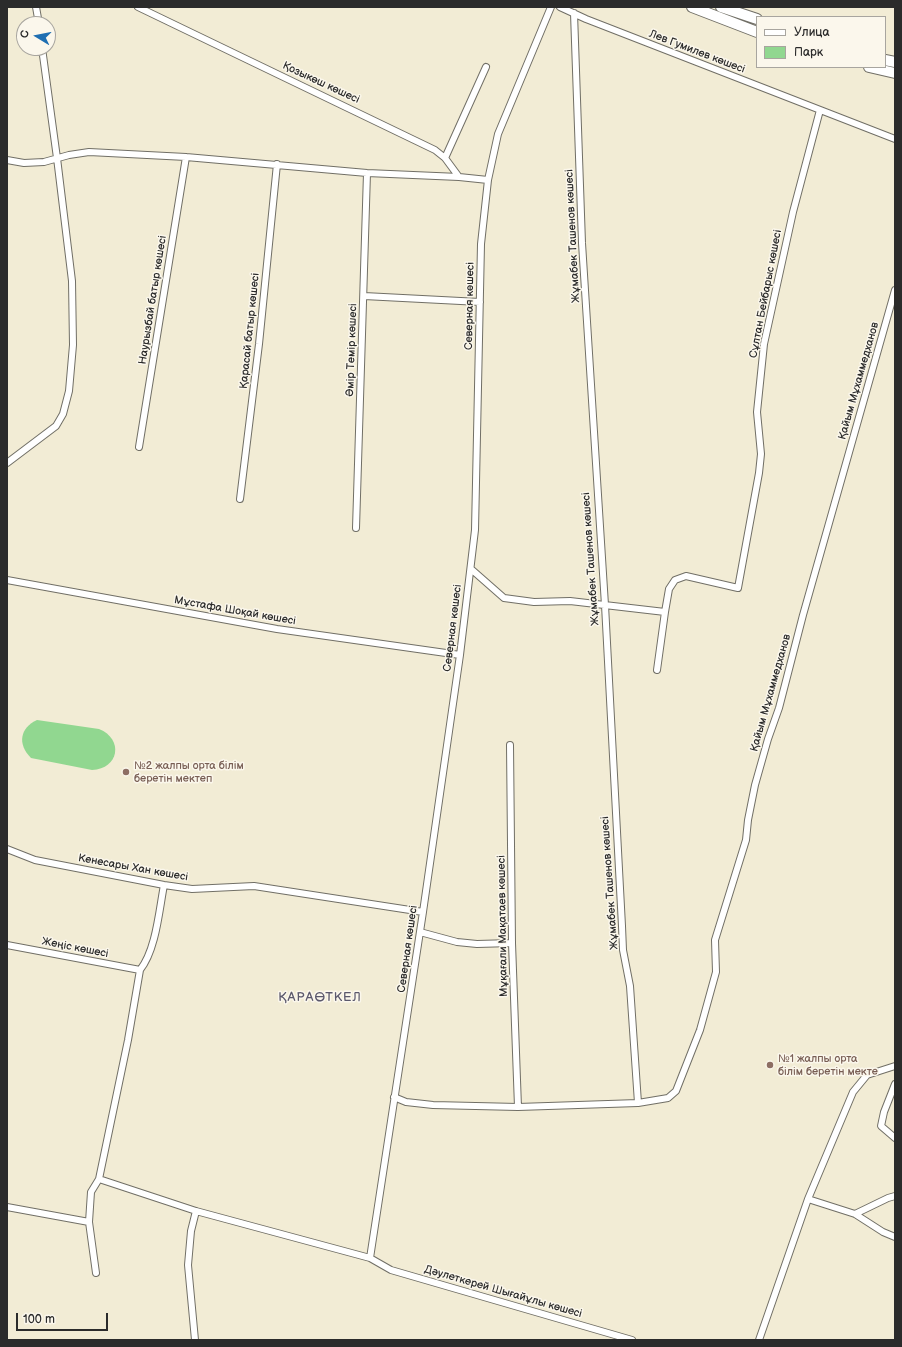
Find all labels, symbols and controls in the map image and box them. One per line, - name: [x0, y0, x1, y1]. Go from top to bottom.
- north arrow: [16, 16, 56, 56]
- legend: [756, 16, 886, 68]
- text: Улица: [794, 25, 830, 40]
- street label: Лев Гумилев көшесі: [647, 28, 747, 76]
- text: С: [18, 29, 32, 39]
- text: Парк: [794, 45, 823, 60]
- street label: Қозыкөш көшесі: [280, 59, 362, 107]
- street label: Жұмабек Ташенов көшесі: [563, 169, 583, 303]
- street label: Сұлтан Бейбарыс көшесі: [747, 229, 785, 359]
- street label: Наурызбай батыр көшесі: [136, 235, 170, 365]
- street label: Северная көшесі: [463, 262, 477, 350]
- street label: Қарасай батыр көшесі: [237, 272, 263, 390]
- street label: Әмір Темір көшесі: [344, 303, 360, 397]
- street label: Қайым Мұхаммедханов: [836, 321, 882, 441]
- street label: Жұмабек Ташенов көшесі: [580, 492, 602, 626]
- street label: Северная көшесі: [441, 584, 465, 672]
- street label: Мұстафа Шоқай көшесі: [173, 594, 297, 628]
- street label: Қайым Мұхаммедханов: [748, 633, 794, 753]
- place label: №2 жалпы орта білім беретін мектеп: [134, 759, 244, 785]
- marker: №2 жалпы орта білім беретін мектеп: [121, 767, 131, 777]
- street label: Жұмабек Ташенов көшесі: [599, 816, 621, 950]
- street label: Кенесары Хан көшесі: [77, 852, 189, 884]
- street label: Мұқағали Мақатаев көшесі: [495, 855, 511, 997]
- street label: Северная көшесі: [395, 905, 421, 993]
- street label: Жеңіс көшесі: [41, 935, 109, 961]
- district label: ҚАРАӨТКЕЛ: [278, 990, 362, 1006]
- place label: №1 жалпы орта білім беретін мекте: [778, 1052, 878, 1078]
- marker: №1 жалпы орта білім беретін мекте: [765, 1060, 775, 1070]
- street label: Дәулеткерей Шығайұлы көшесі: [423, 1263, 583, 1321]
- scale bar: [18, 1305, 110, 1331]
- text: 100 m: [23, 1312, 55, 1327]

